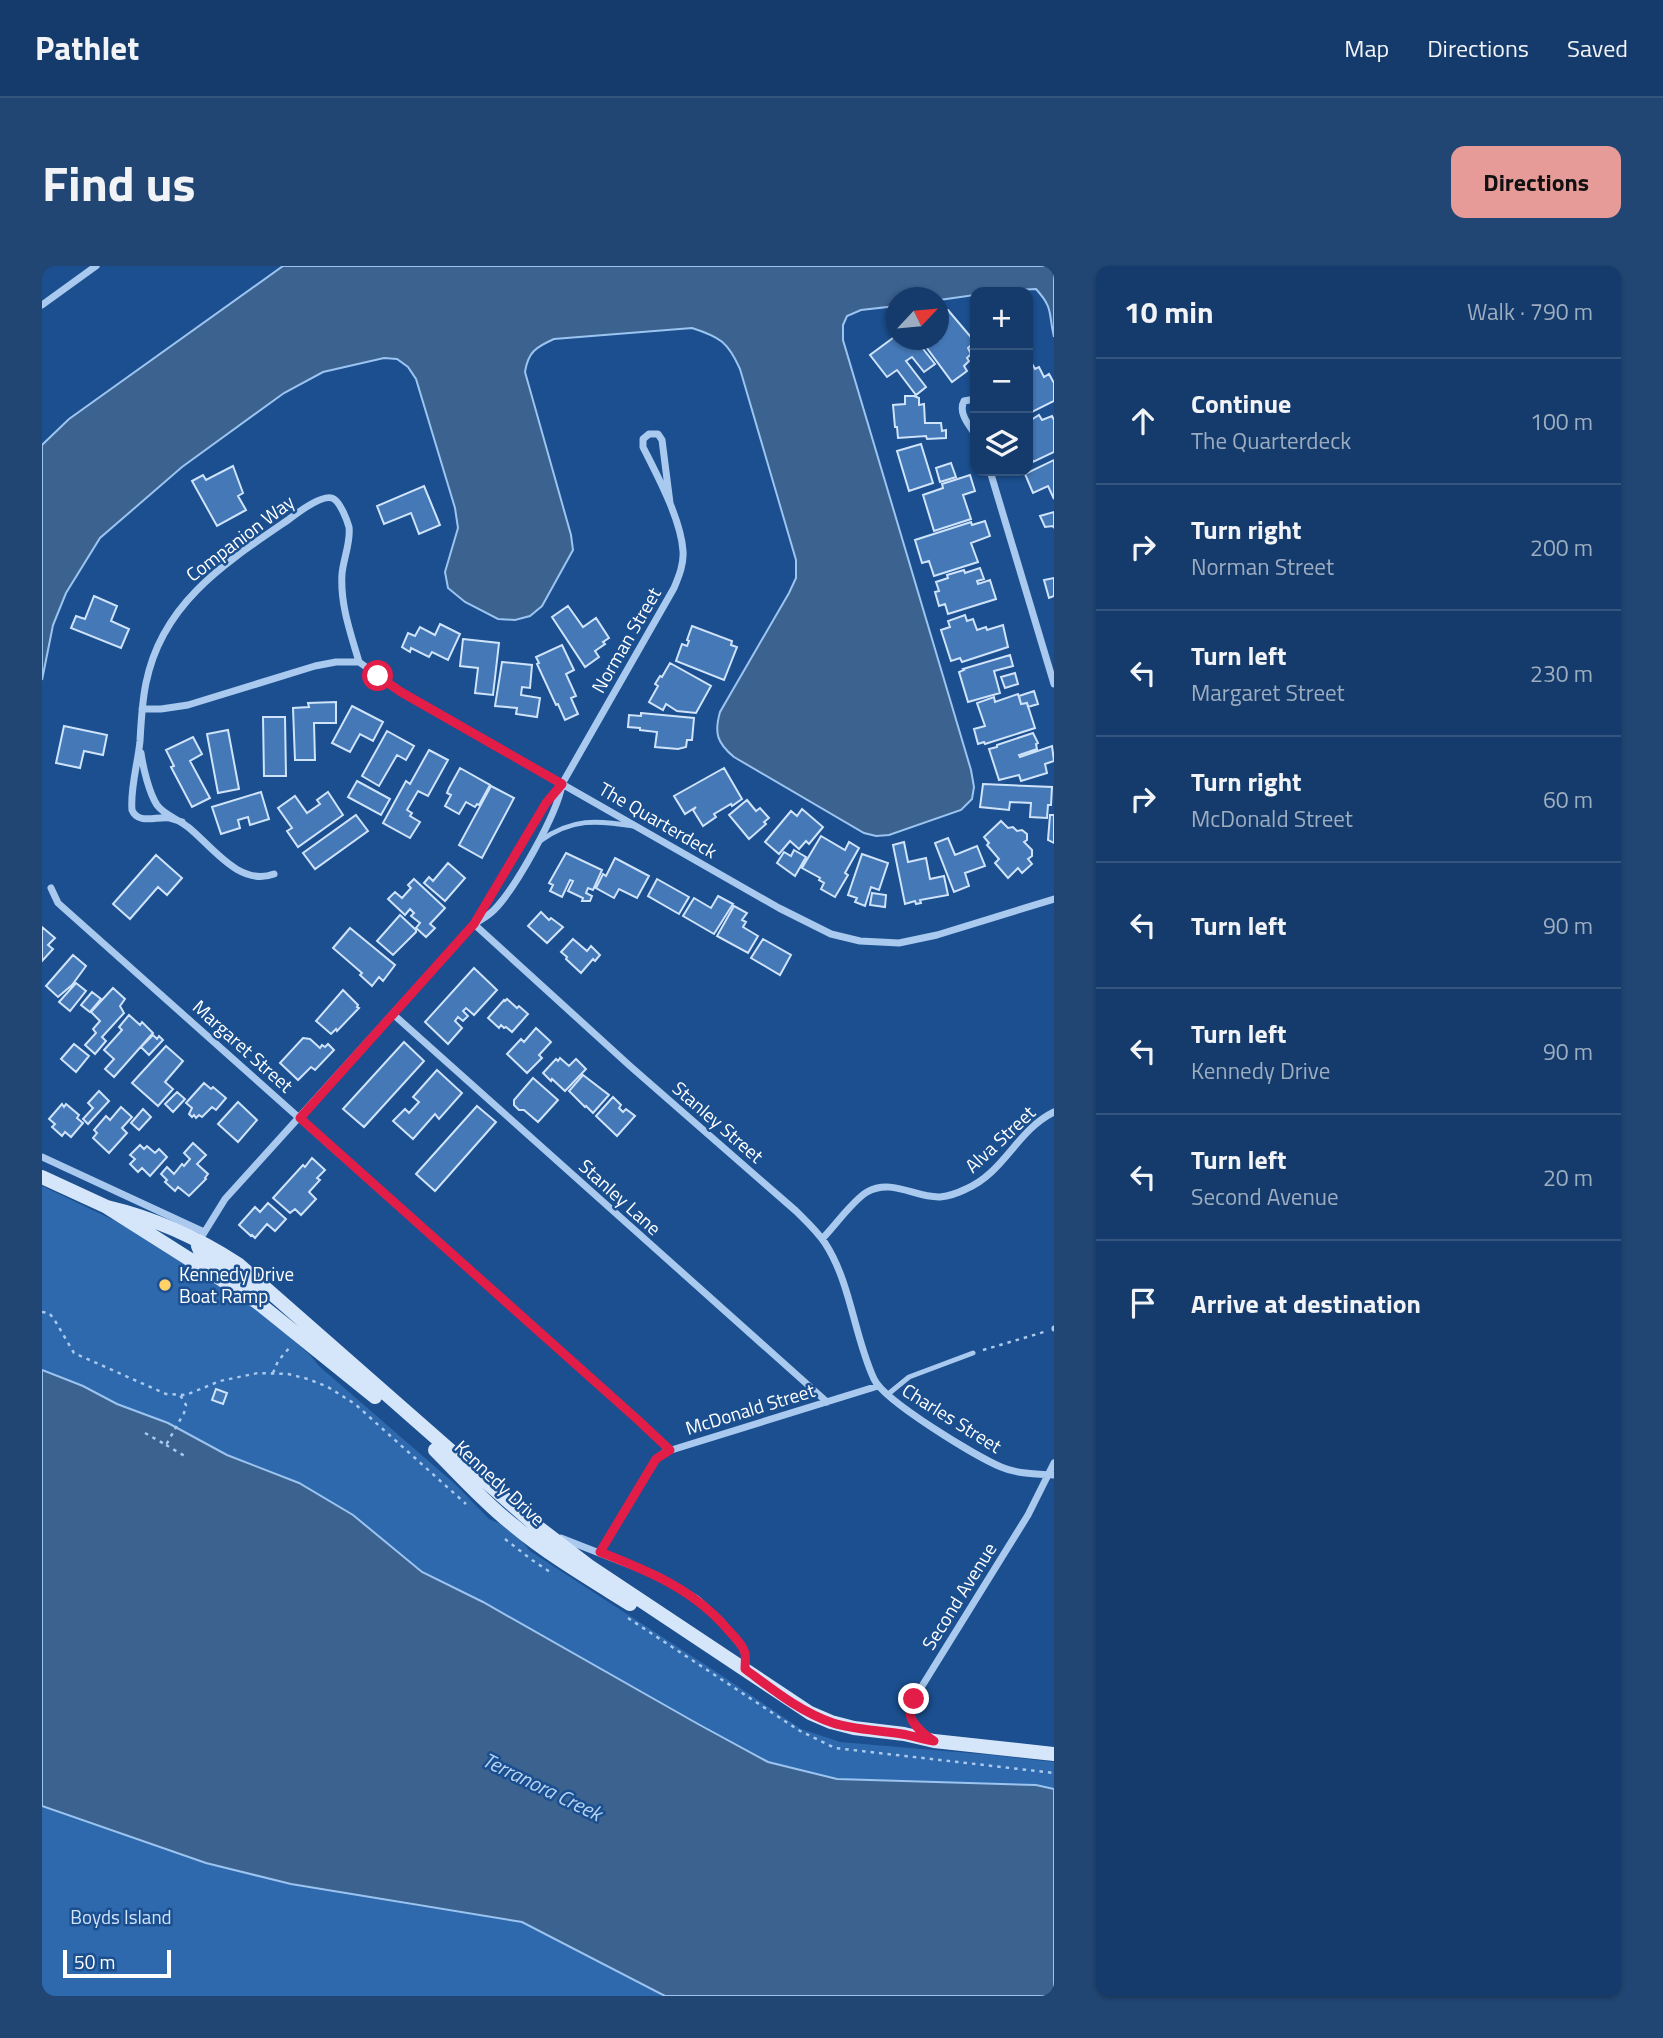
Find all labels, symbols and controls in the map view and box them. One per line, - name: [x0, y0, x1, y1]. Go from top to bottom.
- text: Pathlet: [35, 23, 139, 73]
- text: Map: [1344, 30, 1389, 66]
- text: Directions: [1427, 30, 1529, 66]
- text: Saved: [1567, 30, 1628, 66]
- text: Find us: [42, 145, 196, 220]
- button: Directions: [1451, 146, 1621, 218]
- north arrow: [886, 287, 949, 350]
- map controls: [970, 287, 1033, 476]
- button: +: [970, 287, 1033, 350]
- text: 10 min: [1124, 289, 1214, 335]
- text: Walk · 790 m: [1467, 294, 1593, 329]
- button: −: [970, 350, 1033, 413]
- text: Continue: [1191, 384, 1291, 423]
- icon: ahead: [1124, 402, 1162, 440]
- text: 100 m: [1530, 404, 1593, 439]
- button: layers: [970, 413, 1033, 476]
- text: The Quarterdeck: [1191, 423, 1351, 458]
- street label: Companion Way: [179, 487, 300, 588]
- text: Turn right: [1191, 510, 1302, 549]
- icon: right: [1124, 528, 1162, 566]
- text: 200 m: [1530, 530, 1593, 565]
- text: Norman Street: [1191, 549, 1334, 584]
- street label: Norman Street: [583, 581, 668, 698]
- text: Turn left: [1191, 636, 1286, 675]
- icon: left: [1124, 654, 1162, 692]
- text: 230 m: [1530, 656, 1593, 691]
- route start: [362, 660, 393, 691]
- text: Margaret Street: [1191, 675, 1345, 710]
- text: Turn right: [1191, 762, 1302, 801]
- street label: The Quarterdeck: [594, 774, 723, 865]
- icon: right: [1124, 780, 1162, 818]
- text: 60 m: [1543, 782, 1593, 817]
- text: McDonald Street: [1191, 801, 1353, 836]
- icon: left: [1124, 906, 1162, 944]
- text: Turn left: [1191, 906, 1286, 945]
- text: 90 m: [1543, 908, 1593, 943]
- street label: Margaret Street: [186, 992, 300, 1099]
- text: Turn left: [1191, 1014, 1286, 1053]
- icon: left: [1124, 1032, 1162, 1070]
- text: 90 m: [1543, 1034, 1593, 1069]
- text: Kennedy Drive: [1191, 1053, 1330, 1088]
- street label: Stanley Street: [666, 1074, 771, 1170]
- street label: Alva Street: [958, 1098, 1042, 1179]
- text: Turn left: [1191, 1140, 1286, 1179]
- street label: Stanley Lane: [573, 1152, 668, 1242]
- icon: left: [1124, 1158, 1162, 1196]
- text: 20 m: [1543, 1160, 1593, 1195]
- text: Second Avenue: [1191, 1179, 1339, 1214]
- place label: Kennedy Drive Boat Ramp: [179, 1259, 294, 1310]
- marker: Kennedy Drive Boat Ramp: [157, 1277, 173, 1293]
- icon: arrive: [1124, 1284, 1162, 1322]
- text: Arrive at destination: [1191, 1284, 1421, 1323]
- street label: McDonald Street: [682, 1375, 818, 1442]
- street label: Charles Street: [897, 1375, 1008, 1460]
- street label: Kennedy Drive: [448, 1433, 552, 1532]
- street label: Second Avenue: [914, 1536, 1003, 1655]
- route end: [898, 1683, 929, 1714]
- water label: Terranora Creek: [477, 1743, 610, 1830]
- park label: Boyds Island: [70, 1902, 172, 1931]
- scale bar: [63, 1947, 172, 1979]
- text: 50 m: [74, 1947, 115, 1976]

